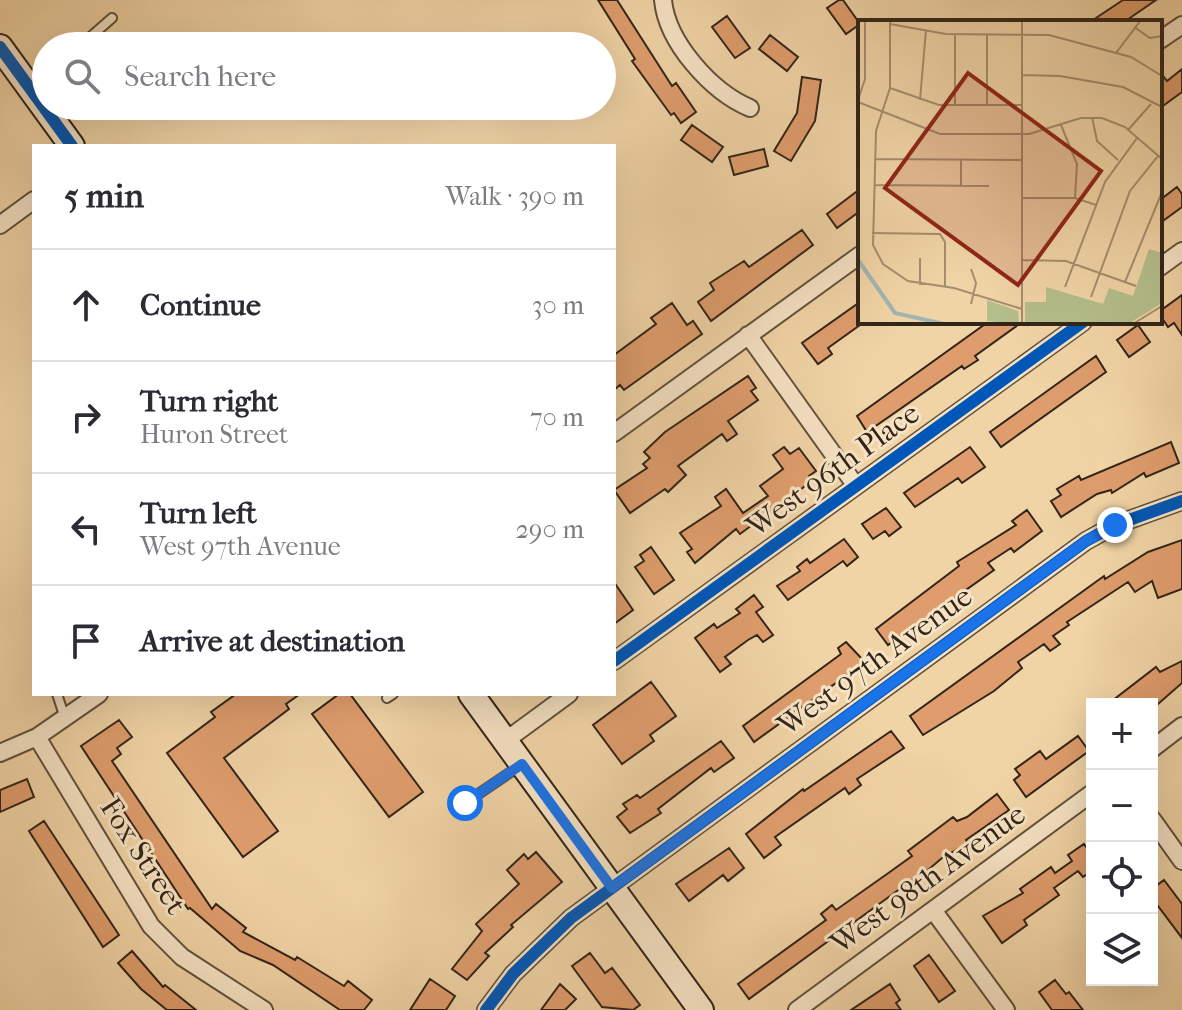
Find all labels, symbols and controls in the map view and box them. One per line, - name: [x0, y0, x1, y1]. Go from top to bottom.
- inset map: [858, 20, 1162, 324]
- search box: [32, 32, 616, 120]
- icon: search: [60, 54, 104, 98]
- text: Search here: [124, 59, 276, 94]
- text: 5 min: [64, 176, 144, 216]
- text: Walk · 390 m: [445, 181, 584, 212]
- icon: ahead: [64, 283, 108, 327]
- text: Continue: [140, 288, 261, 323]
- text: 30 m: [532, 290, 584, 321]
- text: Turn right: [140, 384, 278, 419]
- icon: right: [64, 395, 108, 439]
- street label: West 96th Place: [739, 396, 926, 545]
- text: 70 m: [530, 402, 584, 433]
- text: Huron Street: [140, 419, 288, 450]
- text: Turn left: [140, 496, 257, 531]
- icon: left: [64, 507, 108, 551]
- route end: [1097, 507, 1133, 543]
- text: 290 m: [515, 514, 584, 545]
- text: West 97th Avenue: [140, 531, 341, 562]
- street label: West 97th Avenue: [770, 579, 979, 744]
- icon: arrive: [64, 619, 108, 663]
- text: Arrive at destination: [140, 624, 405, 659]
- map controls: [1086, 698, 1158, 986]
- button: +: [1086, 698, 1158, 770]
- button: −: [1086, 770, 1158, 842]
- route start: [447, 785, 483, 821]
- street label: Fox Street: [92, 791, 194, 921]
- street label: West 98th Avenue: [823, 797, 1032, 962]
- button: locate: [1086, 842, 1158, 914]
- button: layers: [1086, 914, 1158, 986]

